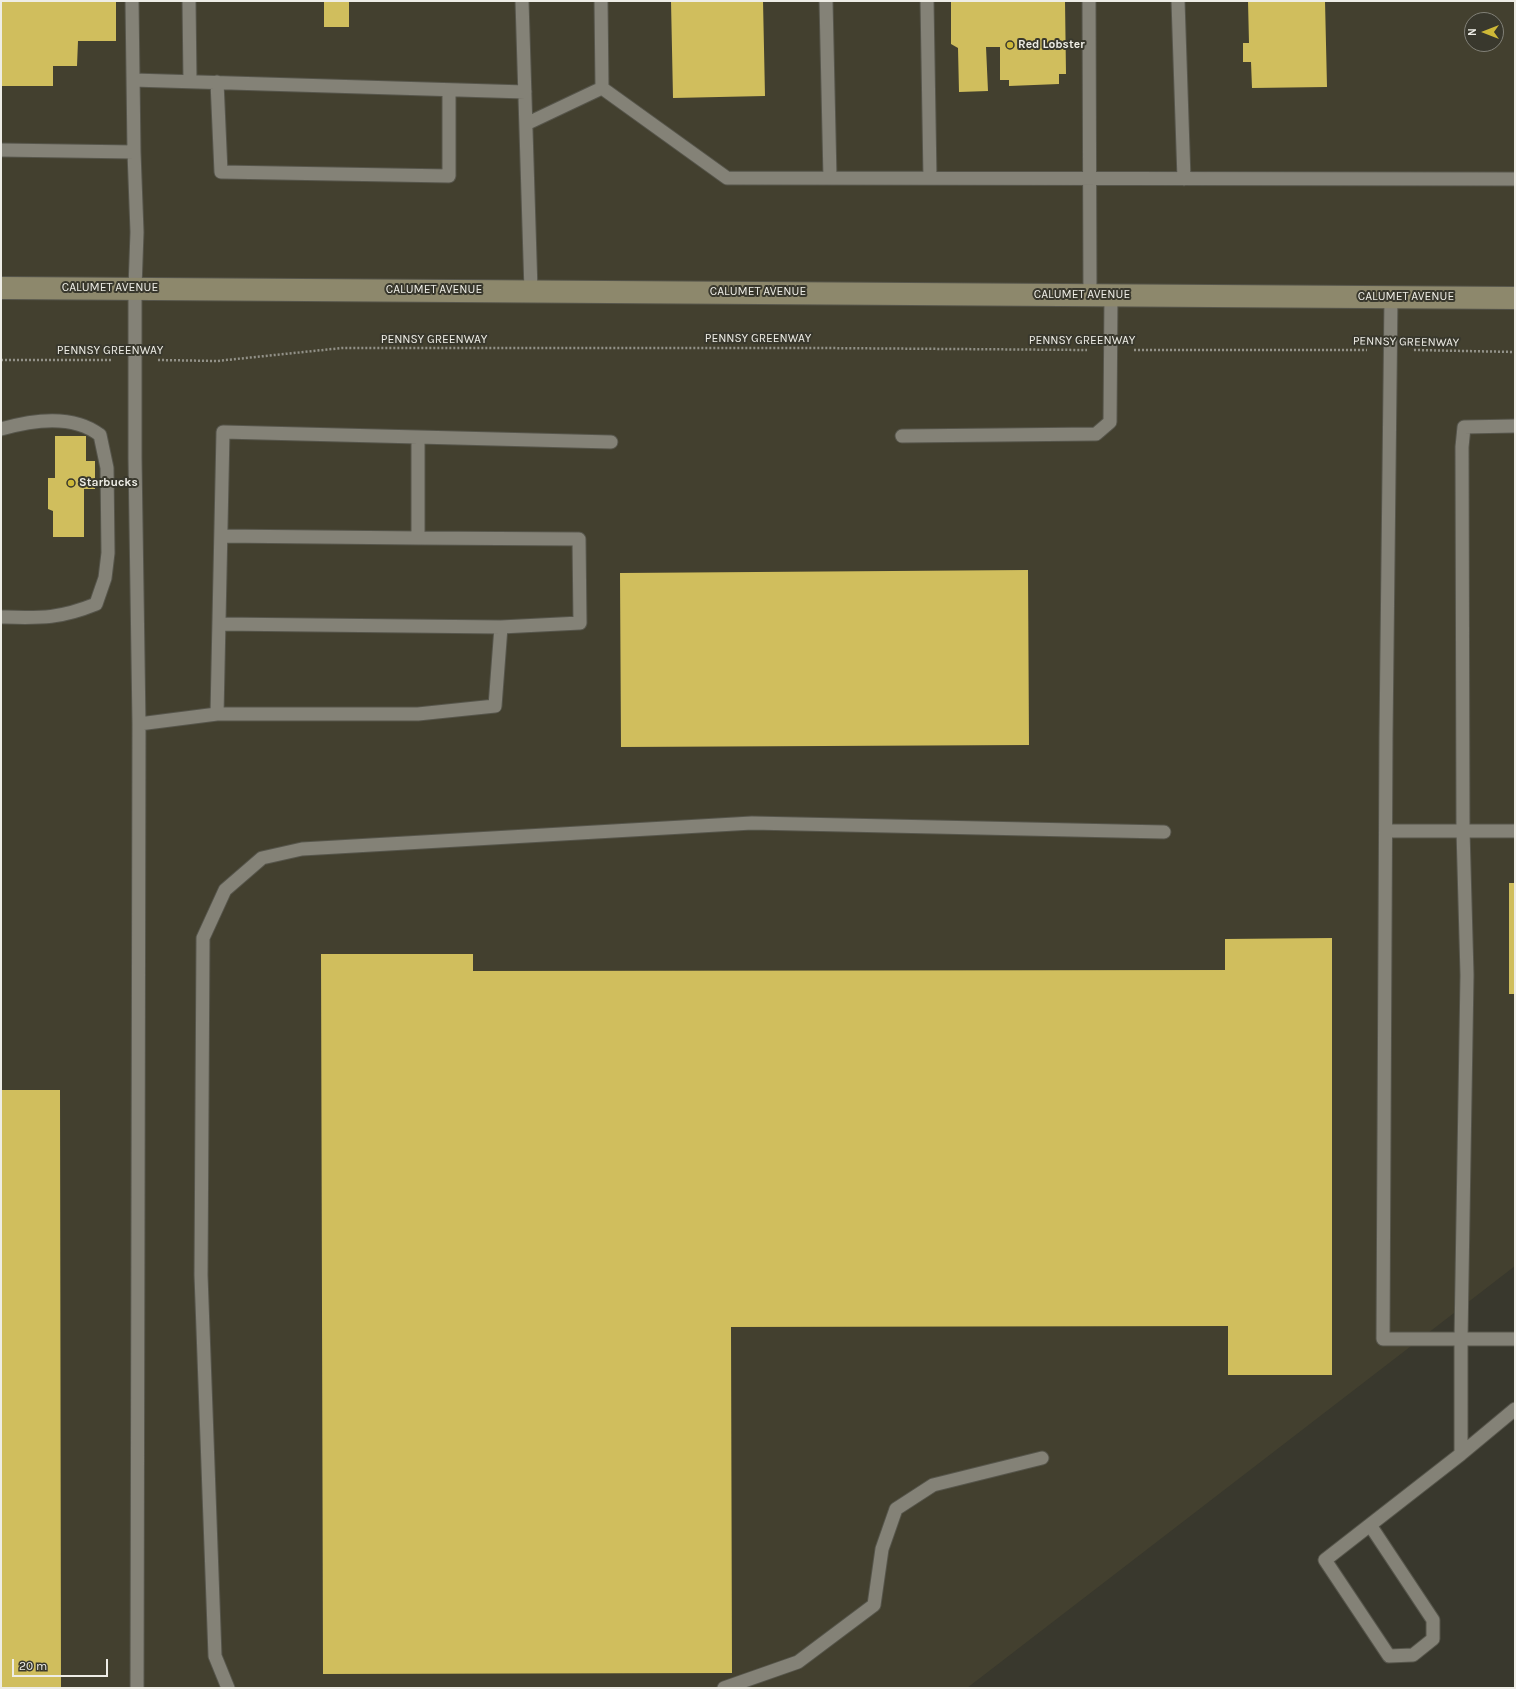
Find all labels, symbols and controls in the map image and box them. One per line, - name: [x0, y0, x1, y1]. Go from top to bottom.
- north arrow: [1464, 12, 1504, 52]
- text: N: [1466, 28, 1479, 36]
- place label: Red Lobster: [1018, 38, 1085, 52]
- marker: Red Lobster: [1005, 40, 1015, 50]
- street label: CALUMET AVENUE: [62, 281, 158, 295]
- street label: CALUMET AVENUE: [386, 283, 482, 297]
- street label: CALUMET AVENUE: [710, 285, 806, 299]
- street label: CALUMET AVENUE: [1034, 288, 1130, 302]
- street label: CALUMET AVENUE: [1358, 290, 1454, 304]
- street label: PENNSY GREENWAY: [705, 332, 811, 346]
- street label: PENNSY GREENWAY: [381, 333, 487, 347]
- street label: PENNSY GREENWAY: [1029, 334, 1135, 348]
- street label: PENNSY GREENWAY: [1353, 334, 1459, 350]
- street label: PENNSY GREENWAY: [57, 344, 163, 358]
- place label: Starbucks: [79, 476, 138, 490]
- marker: Starbucks: [66, 478, 76, 488]
- scale bar: [14, 1651, 110, 1677]
- text: 20 m: [19, 1659, 47, 1673]

